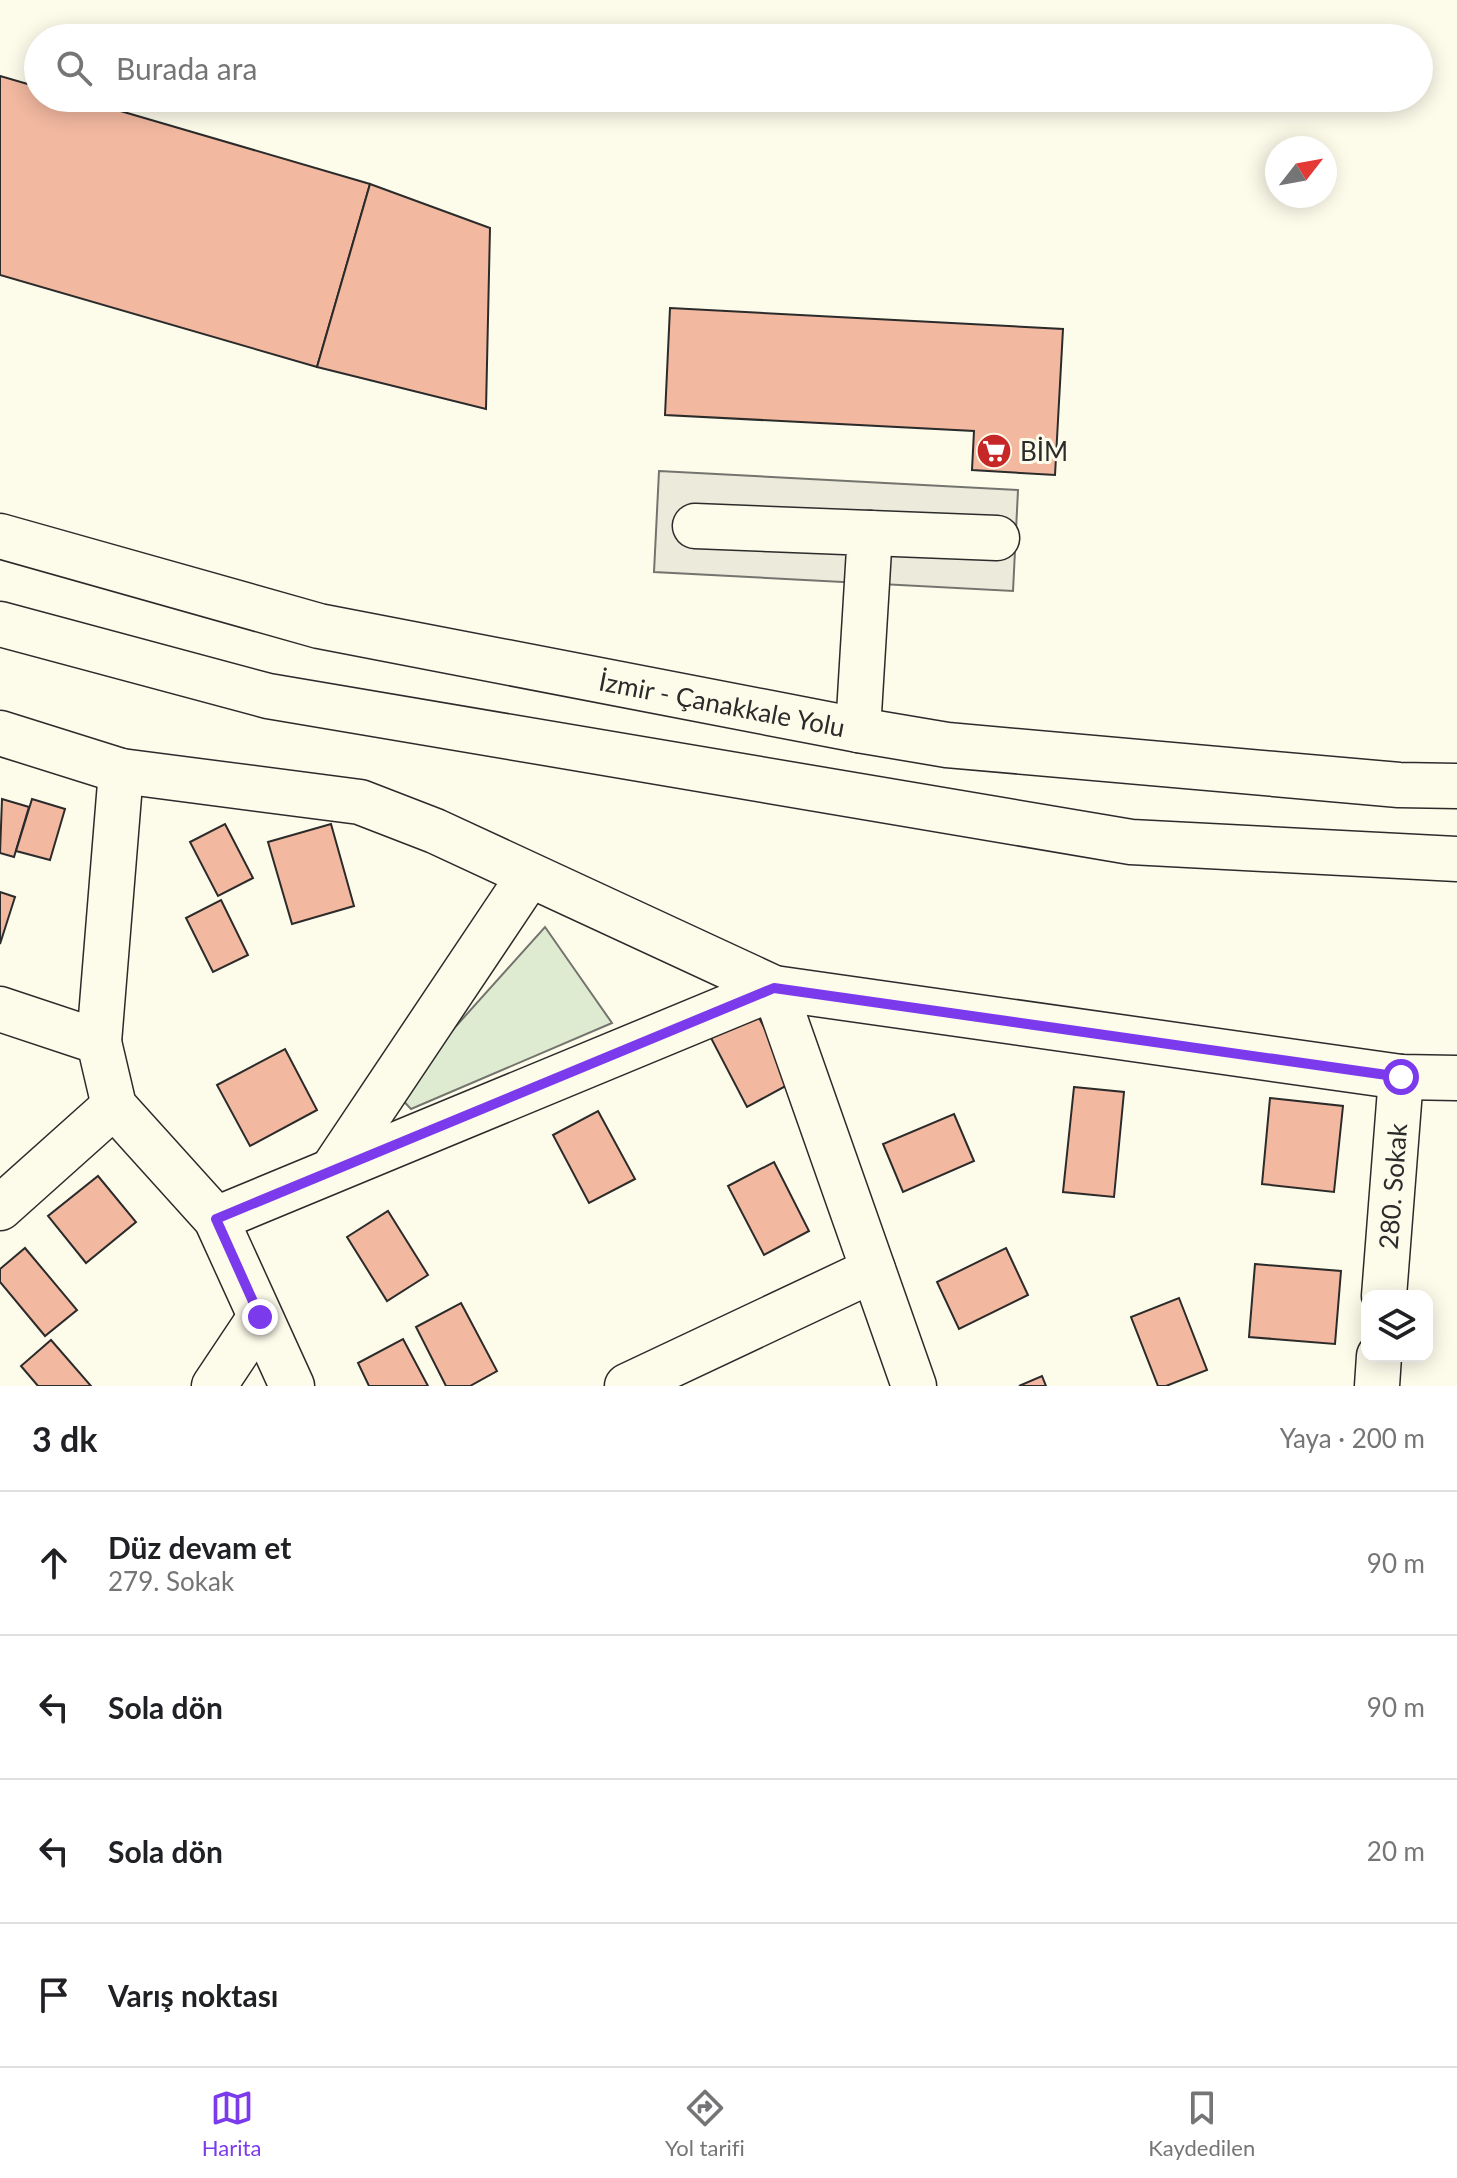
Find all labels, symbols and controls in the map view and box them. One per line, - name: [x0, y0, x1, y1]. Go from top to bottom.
- search box: [24, 24, 1433, 112]
- icon: search: [52, 46, 96, 90]
- text: Burada ara: [116, 50, 257, 86]
- north arrow: [1265, 136, 1337, 208]
- supermarket icon: BİM: [975, 432, 1013, 470]
- place label: BİM: [1020, 435, 1068, 467]
- street label: İzmir - Çanakkale Yolu: [596, 664, 848, 743]
- route start: [1383, 1059, 1419, 1095]
- street label: 280. Sokak: [1372, 1121, 1413, 1250]
- map controls: [1361, 1290, 1433, 1362]
- button: layers: [1361, 1290, 1433, 1362]
- route end: [242, 1299, 278, 1335]
- text: 3 dk: [32, 1418, 97, 1459]
- text: Yaya · 200 m: [1280, 1422, 1425, 1454]
- text: Düz devam et: [108, 1529, 291, 1565]
- icon: ahead: [32, 1541, 76, 1585]
- text: 90 m: [1367, 1547, 1425, 1579]
- text: 279. Sokak: [108, 1565, 234, 1597]
- icon: left: [32, 1685, 76, 1729]
- text: Sola dön: [108, 1689, 223, 1725]
- text: 90 m: [1367, 1691, 1425, 1723]
- icon: left: [32, 1829, 76, 1873]
- text: Sola dön: [108, 1833, 223, 1869]
- text: 20 m: [1367, 1835, 1425, 1867]
- icon: arrive: [32, 1973, 76, 2017]
- text: Varış noktası: [108, 1977, 279, 2013]
- tab: Harita: [202, 2086, 261, 2161]
- tab: Yol tarifi: [665, 2086, 745, 2161]
- tab: Kaydedilen: [1148, 2086, 1255, 2161]

